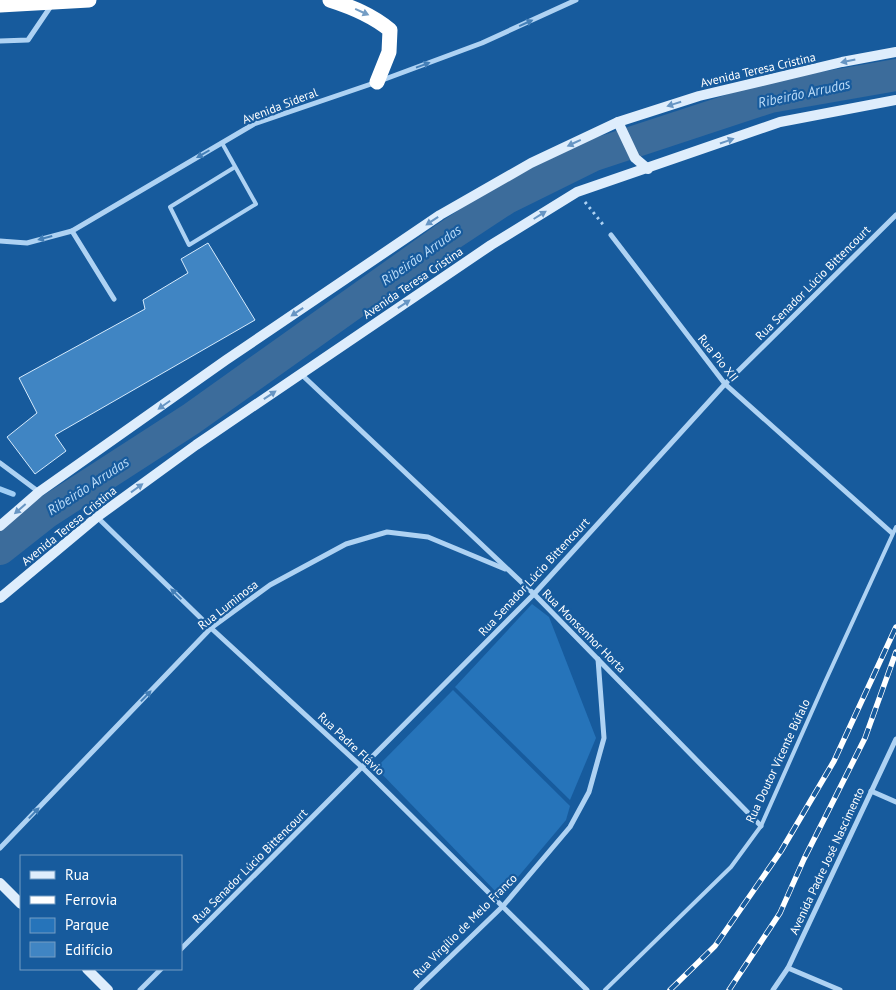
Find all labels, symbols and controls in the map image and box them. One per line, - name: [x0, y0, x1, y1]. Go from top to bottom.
- one-way arrow: [354, 8, 369, 17]
- one-way arrow: [519, 18, 533, 26]
- street label: Avenida Teresa Cristina: [699, 49, 817, 90]
- one-way arrow: [840, 58, 856, 66]
- one-way arrow: [416, 61, 431, 69]
- water label: Ribeirão Arrudas: [756, 74, 852, 112]
- street label: Avenida Sideral: [240, 84, 320, 127]
- one-way arrow: [666, 101, 681, 109]
- one-way arrow: [720, 137, 735, 145]
- one-way arrow: [567, 139, 581, 147]
- one-way arrow: [197, 149, 210, 158]
- one-way arrow: [534, 210, 547, 219]
- one-way arrow: [425, 216, 438, 226]
- water label: Ribeirão Arrudas: [377, 220, 465, 289]
- street label: Rua Senador Lúcio Bittencourt: [752, 222, 873, 343]
- one-way arrow: [38, 234, 53, 242]
- street label: Avenida Teresa Cristina: [360, 243, 466, 322]
- one-way arrow: [398, 299, 411, 309]
- one-way arrow: [290, 307, 304, 317]
- street label: Rua Pio XII: [695, 331, 742, 384]
- one-way arrow: [263, 390, 276, 400]
- one-way arrow: [157, 400, 170, 410]
- water label: Ribeirão Arrudas: [44, 453, 133, 519]
- street label: Avenida Teresa Cristina: [18, 483, 119, 569]
- one-way arrow: [130, 483, 144, 493]
- one-way arrow: [13, 504, 26, 515]
- street label: Rua Senador Lúcio Bittencourt: [475, 514, 592, 639]
- street label: Rua Luminosa: [195, 576, 261, 633]
- street label: Rua Monsenhor Horta: [539, 586, 629, 676]
- one-way arrow: [171, 588, 183, 600]
- one-way arrow: [140, 690, 152, 702]
- street label: Rua Doutor Vicente Búfalo: [742, 696, 813, 825]
- street label: Rua Padre Flávio: [315, 709, 388, 778]
- street label: Avenida Padre José Nascimento: [786, 785, 867, 937]
- street label: Rua Senador Lúcio Bittencourt: [189, 805, 310, 926]
- one-way arrow: [28, 807, 40, 819]
- legend: [20, 855, 182, 970]
- text: Rua: [65, 865, 89, 884]
- street label: Rua Virgílio de Melo Franco: [409, 870, 520, 981]
- text: Ferrovia: [65, 890, 117, 909]
- text: Parque: [65, 915, 109, 934]
- text: Edifício: [65, 940, 113, 959]

